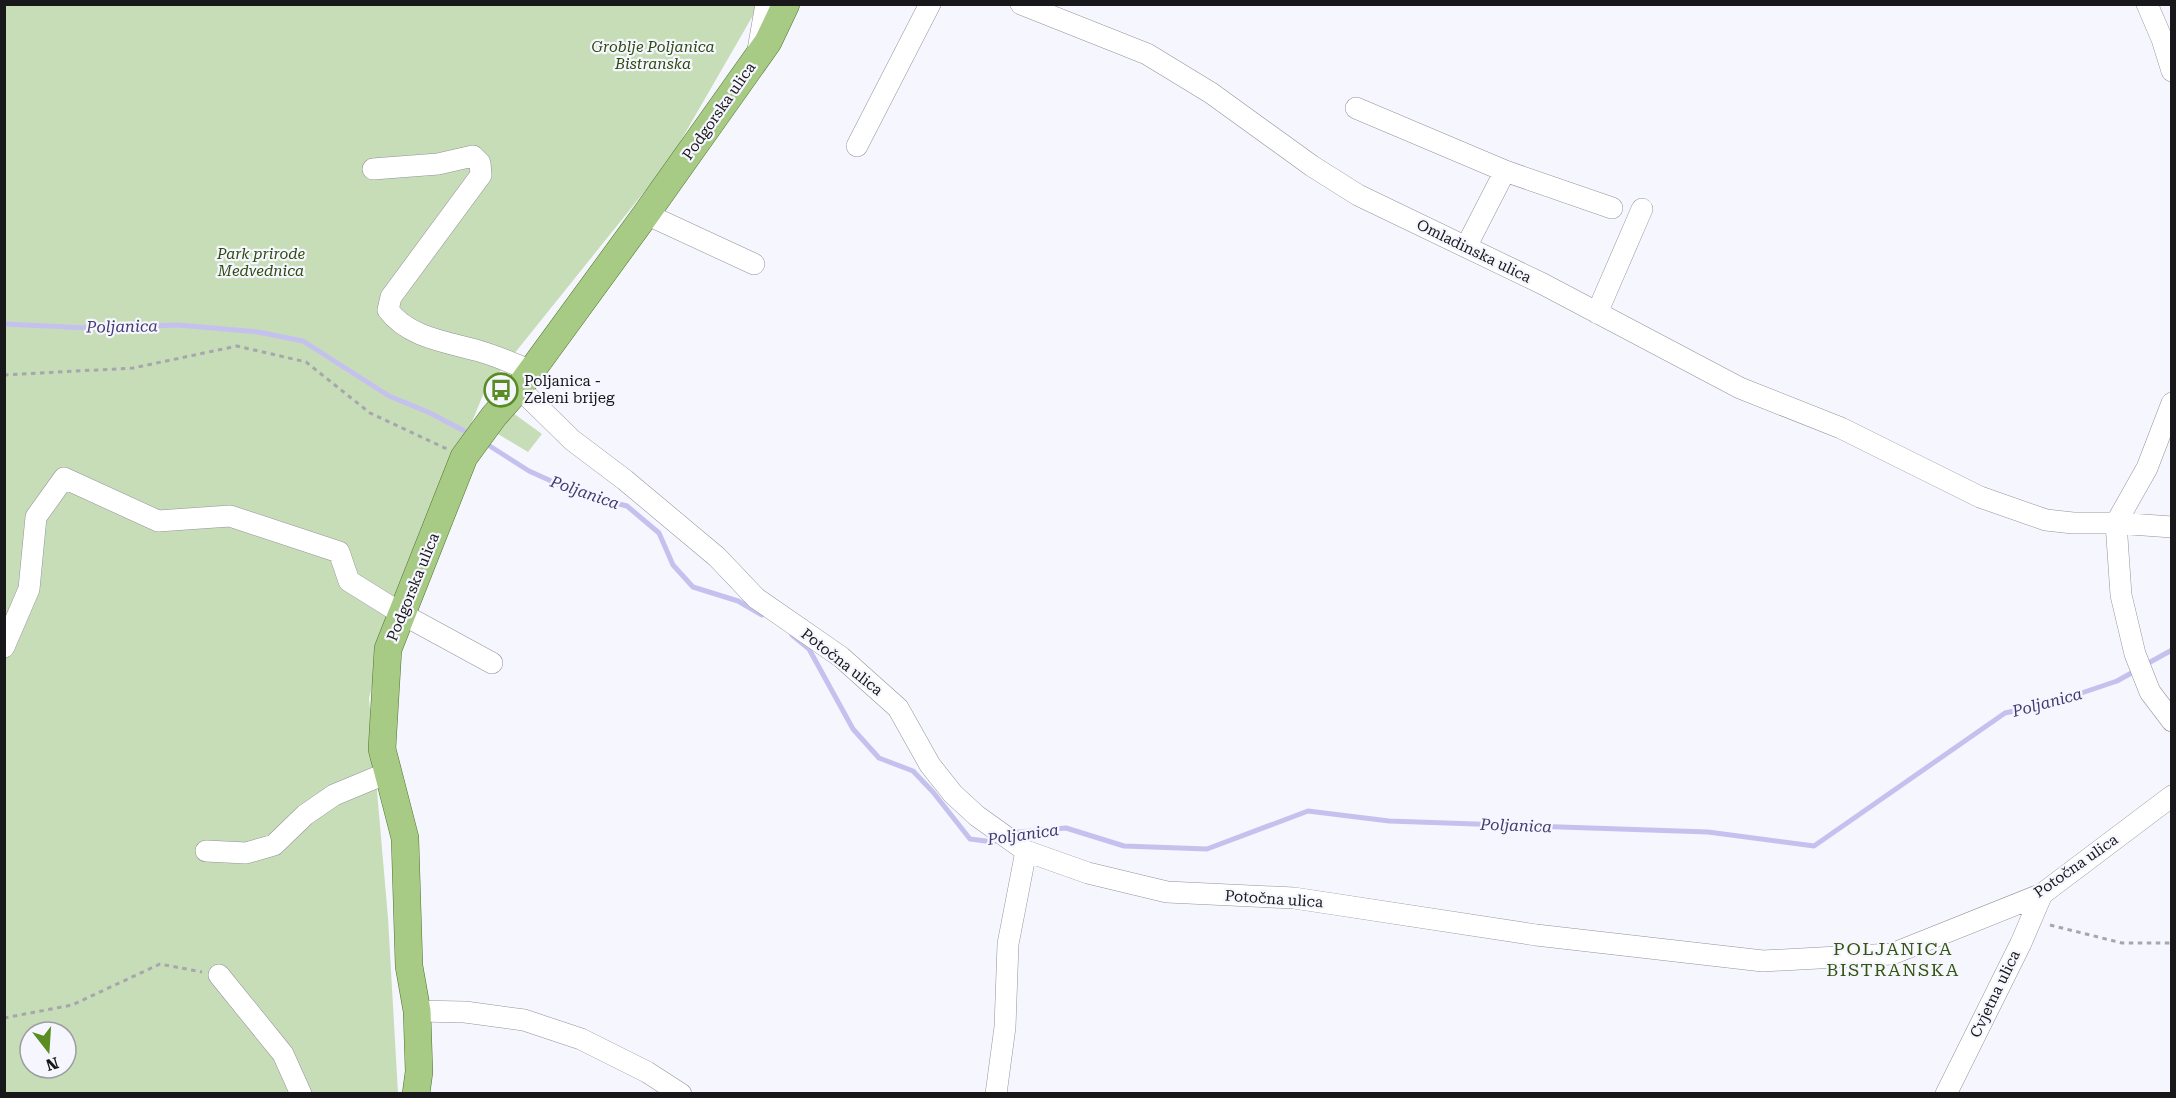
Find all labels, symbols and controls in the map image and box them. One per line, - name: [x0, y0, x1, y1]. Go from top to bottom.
- park label: Groblje Poljanica Bistranska: [591, 38, 715, 73]
- street label: Podgorska ulica: [679, 59, 759, 163]
- street label: Omladinska ulica: [1414, 215, 1534, 287]
- park label: Park prirode Medvednica: [216, 245, 306, 280]
- water label: Poljanica: [85, 316, 158, 337]
- bus stop icon: Poljanica - Zeleni brijeg: [483, 372, 519, 408]
- place label: Poljanica - Zeleni brijeg: [524, 372, 615, 407]
- water label: Poljanica: [547, 471, 622, 513]
- street label: Podgorska ulica: [383, 530, 443, 644]
- street label: Potočna ulica: [798, 625, 886, 699]
- water label: Poljanica: [2009, 684, 2085, 721]
- water label: Poljanica: [1479, 815, 1552, 836]
- water label: Poljanica: [985, 820, 1060, 849]
- street label: Potočna ulica: [2031, 830, 2121, 902]
- street label: Potočna ulica: [1224, 887, 1324, 911]
- district label: POLJANICA BISTRANSKA: [1826, 938, 1960, 980]
- street label: Cvjetna ulica: [1966, 947, 2024, 1041]
- north arrow: [18, 1020, 78, 1080]
- text: N: [44, 1053, 61, 1075]

